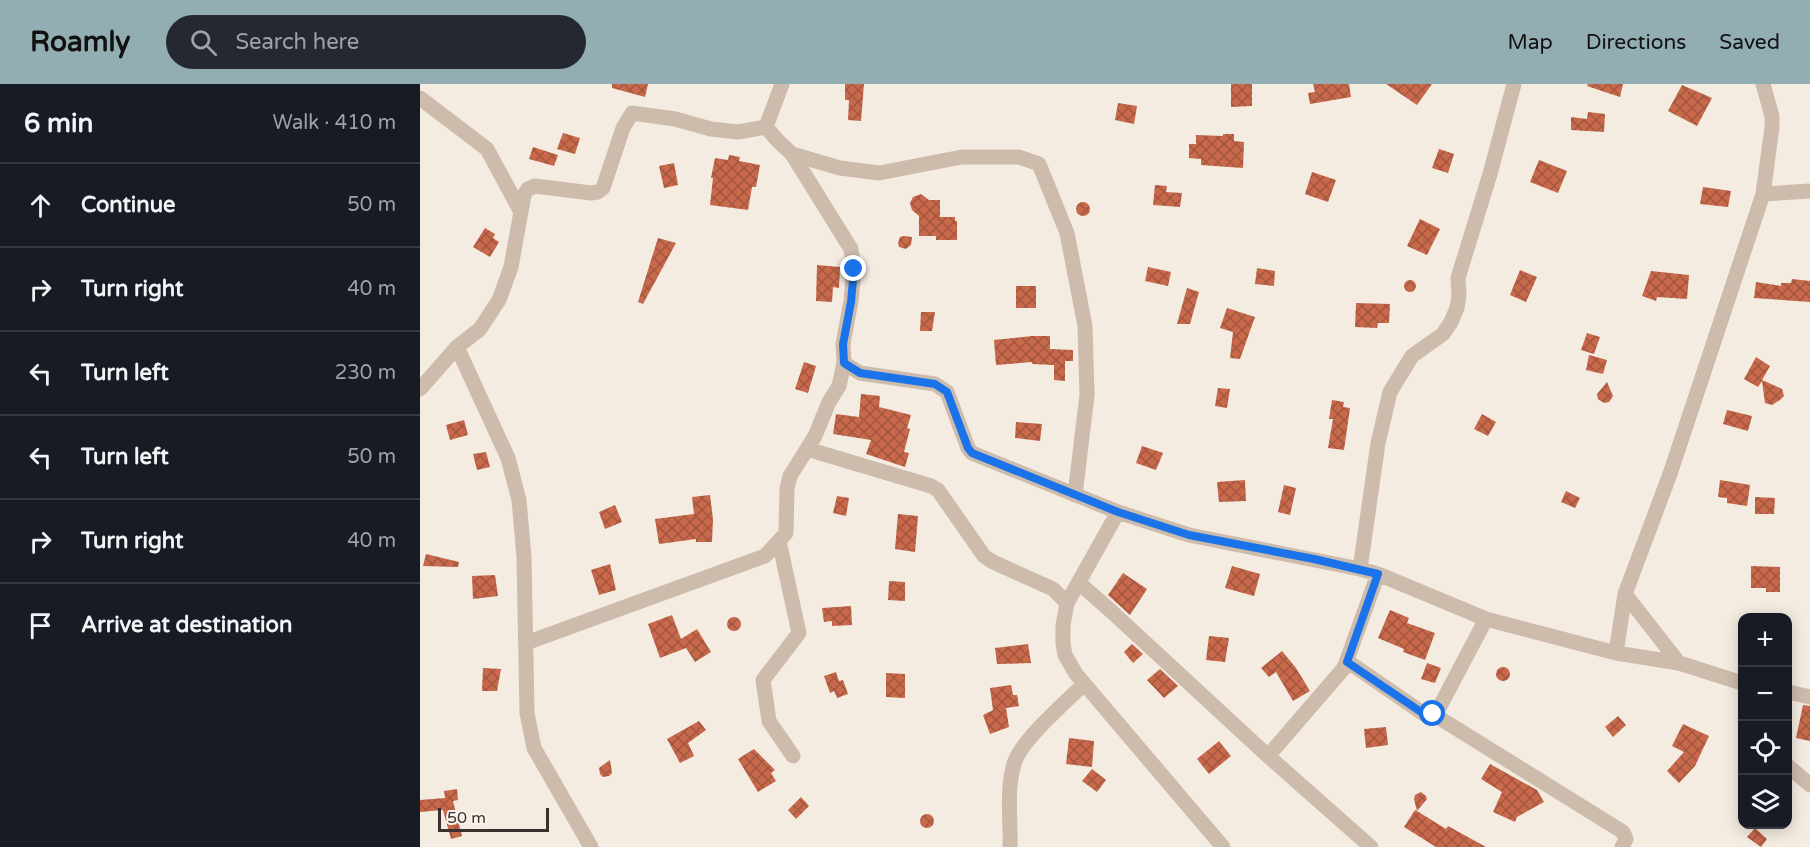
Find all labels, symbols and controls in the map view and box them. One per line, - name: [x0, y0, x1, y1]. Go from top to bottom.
- search box: [166, 15, 586, 69]
- text: Roamly: [30, 25, 130, 59]
- icon: search: [187, 26, 220, 59]
- text: Search here: [235, 29, 359, 55]
- text: Map: [1507, 30, 1553, 55]
- text: Directions: [1586, 30, 1686, 55]
- text: Saved: [1719, 30, 1780, 55]
- text: 6 min: [24, 108, 93, 139]
- text: Walk · 410 m: [273, 111, 396, 135]
- icon: ahead: [24, 189, 57, 222]
- text: Continue: [81, 192, 176, 218]
- text: 50 m: [347, 193, 396, 217]
- route end: [840, 255, 866, 281]
- icon: right: [24, 273, 57, 306]
- text: Turn right: [81, 276, 183, 302]
- text: 40 m: [347, 277, 396, 301]
- icon: left: [24, 357, 57, 390]
- text: Turn left: [81, 360, 169, 386]
- text: 230 m: [335, 361, 396, 385]
- icon: left: [24, 441, 57, 474]
- text: Turn left: [81, 444, 169, 470]
- text: 50 m: [347, 445, 396, 469]
- icon: right: [24, 525, 57, 558]
- text: Turn right: [81, 528, 183, 554]
- text: 40 m: [347, 529, 396, 553]
- icon: arrive: [24, 609, 57, 642]
- text: Arrive at destination: [81, 612, 292, 638]
- map controls: [1738, 613, 1792, 829]
- button: +: [1738, 613, 1792, 667]
- button: −: [1738, 667, 1792, 721]
- route start: [1419, 700, 1445, 726]
- button: locate: [1738, 721, 1792, 775]
- button: layers: [1738, 775, 1792, 829]
- scale bar: [438, 805, 549, 832]
- text: 50 m: [447, 808, 486, 828]

